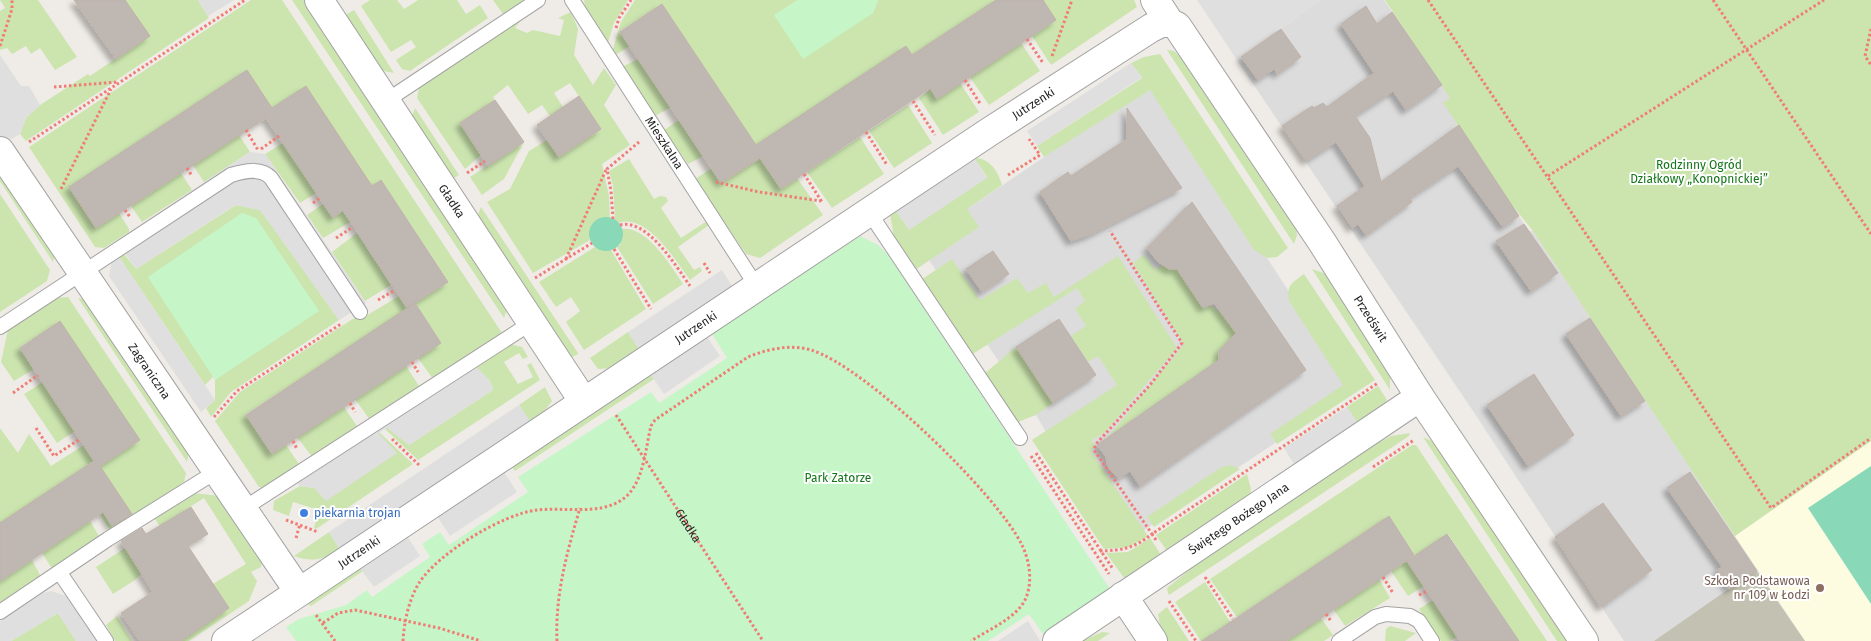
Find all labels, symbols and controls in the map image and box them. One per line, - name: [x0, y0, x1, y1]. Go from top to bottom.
- street label: Jutrzenki: [1010, 85, 1057, 122]
- street label: Mieszkalna: [642, 114, 686, 172]
- park label: Rodzinny Ogród Działkowy „Konopnickiej”: [1630, 158, 1768, 186]
- street label: Gładka: [435, 182, 468, 221]
- street label: Przedświt: [1351, 293, 1391, 345]
- street label: Jutrzenki: [672, 308, 720, 347]
- street label: Zagraniczna: [125, 341, 173, 402]
- park label: Park Zatorze: [805, 471, 871, 485]
- street label: Świętego Bożego Jana: [1185, 480, 1292, 558]
- place label: piekarnia trojan: [314, 506, 401, 520]
- street label: Gładka: [672, 506, 704, 545]
- marker: piekarnia trojan: [298, 507, 310, 519]
- street label: Jutrzenki: [335, 533, 383, 571]
- place label: Szkoła Podstawowa nr 109 w Łodzi: [1704, 574, 1810, 602]
- marker: Szkoła Podstawowa nr 109 w Łodzi: [1814, 582, 1826, 594]

